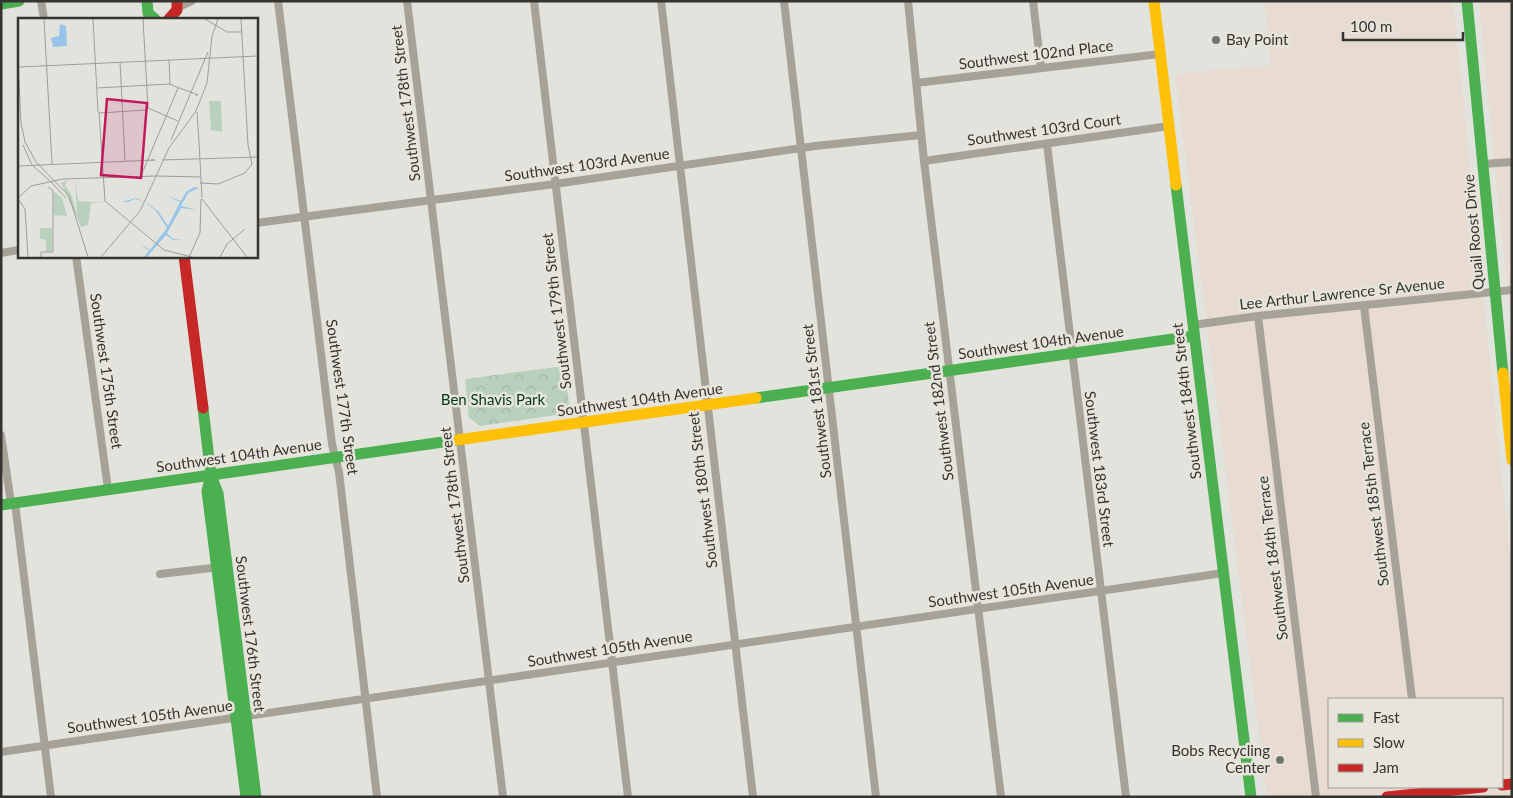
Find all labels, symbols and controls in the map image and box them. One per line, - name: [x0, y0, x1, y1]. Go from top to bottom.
- scale bar: [1343, 10, 1463, 42]
- text: 100 m: [1350, 17, 1392, 35]
- inset map: [18, 18, 258, 258]
- street label: Southwest 178th Street: [386, 23, 424, 182]
- place label: Bay Point: [1226, 30, 1289, 48]
- marker: Bay Point: [1210, 34, 1222, 46]
- street label: Southwest 102nd Place: [958, 36, 1114, 72]
- street label: Southwest 103rd Court: [966, 109, 1123, 149]
- street label: Southwest 103rd Avenue: [503, 143, 671, 185]
- street label: Quail Roost Drive: [1459, 173, 1487, 291]
- street label: Southwest 179th Street: [537, 231, 575, 390]
- street label: Lee Arthur Lawrence Sr Avenue: [1238, 273, 1445, 313]
- street label: Southwest 175th Street: [87, 292, 127, 451]
- street label: Southwest 177th Street: [323, 318, 363, 477]
- street label: Southwest 182nd Street: [919, 320, 957, 482]
- street label: Southwest 104th Avenue: [957, 321, 1125, 363]
- street label: Southwest 184th Street: [1167, 321, 1205, 480]
- street label: Southwest 181st Street: [798, 322, 834, 479]
- street label: Southwest 104th Avenue: [556, 378, 724, 420]
- park label: Ben Shavis Park: [441, 390, 546, 408]
- street label: Southwest 183rd Street: [1081, 390, 1119, 548]
- street label: Southwest 180th Street: [683, 410, 721, 569]
- street label: Southwest 185th Terrace: [1354, 421, 1392, 587]
- street label: Southwest 178th Street: [435, 425, 473, 584]
- street label: Southwest 104th Avenue: [155, 434, 323, 476]
- street label: Southwest 184th Terrace: [1253, 475, 1291, 641]
- street label: Southwest 176th Street: [232, 555, 270, 714]
- street label: Southwest 105th Avenue: [927, 569, 1095, 611]
- street label: Southwest 105th Avenue: [526, 626, 694, 670]
- street label: Southwest 105th Avenue: [66, 695, 234, 737]
- legend: [1328, 698, 1503, 788]
- text: Fast: [1373, 708, 1400, 726]
- text: Slow: [1373, 733, 1405, 751]
- place label: Bobs Recycling Center: [1171, 741, 1271, 776]
- marker: Bobs Recycling Center: [1274, 754, 1286, 766]
- text: Jam: [1373, 758, 1399, 776]

